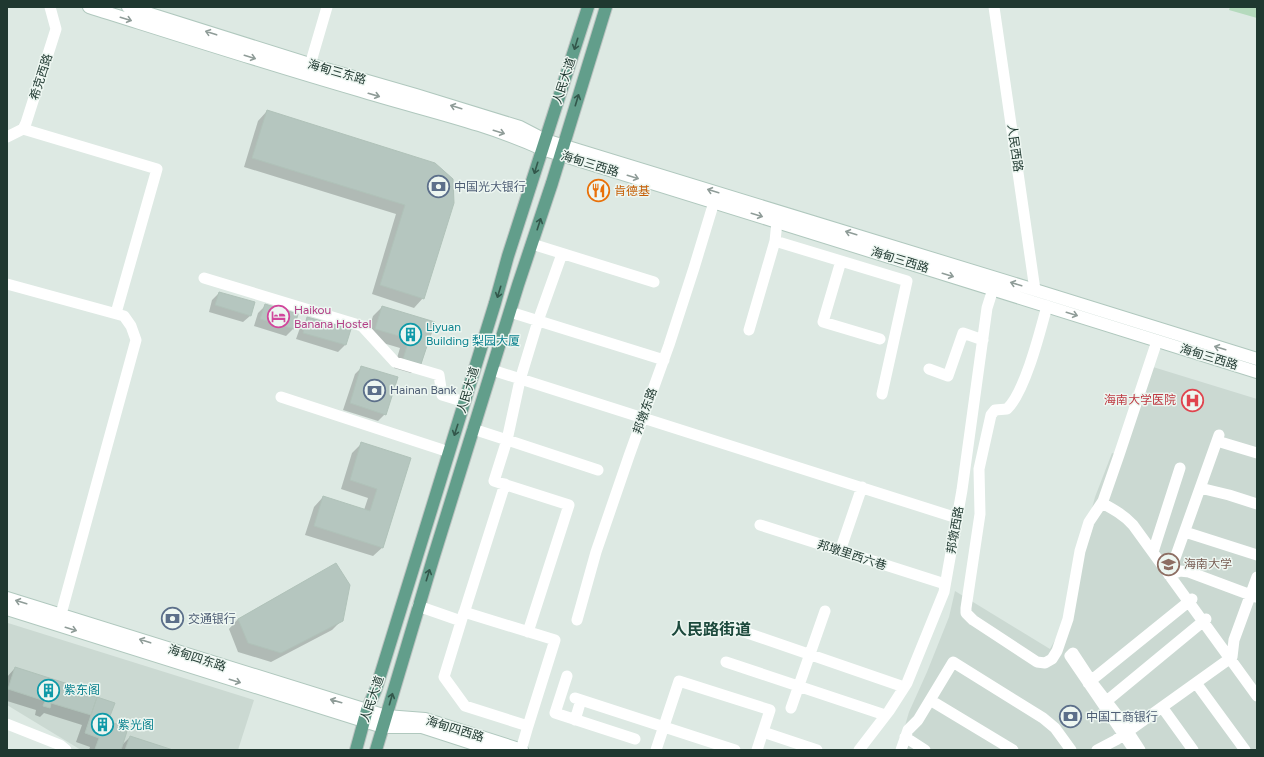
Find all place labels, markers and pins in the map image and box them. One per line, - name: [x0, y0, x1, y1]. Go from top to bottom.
- bank icon: 中国光大银行: [425, 174, 451, 200]
- restaurant icon: 肯德基: [585, 178, 611, 204]
- place label: 中国光大银行: [454, 180, 526, 194]
- place label: 肯德基: [614, 184, 650, 198]
- place label: Haikou Banana Hostel: [294, 303, 371, 331]
- hotel icon: Haikou Banana Hostel: [266, 304, 292, 330]
- place label: Liyuan Building 梨园大厦: [426, 320, 520, 348]
- building icon: Liyuan Building 梨园大厦: [398, 321, 424, 347]
- bank icon: Hainan Bank: [361, 377, 387, 403]
- place label: Hainan Bank: [390, 383, 457, 397]
- hospital icon: 海南大学医院: [1179, 387, 1205, 413]
- place label: 海南大学医院: [1104, 393, 1176, 407]
- school or university icon: 海南大学: [1155, 551, 1181, 577]
- place label: 海南大学: [1184, 557, 1232, 571]
- bank icon: 交通银行: [159, 606, 185, 632]
- place label: 交通银行: [188, 612, 236, 626]
- building icon: 紫东阁: [36, 677, 62, 703]
- place label: 紫东阁: [64, 683, 100, 697]
- bank icon: 中国工商银行: [1058, 704, 1084, 730]
- place label: 中国工商银行: [1086, 710, 1158, 724]
- building icon: 紫光阁: [90, 712, 116, 738]
- place label: 紫光阁: [118, 718, 154, 732]

